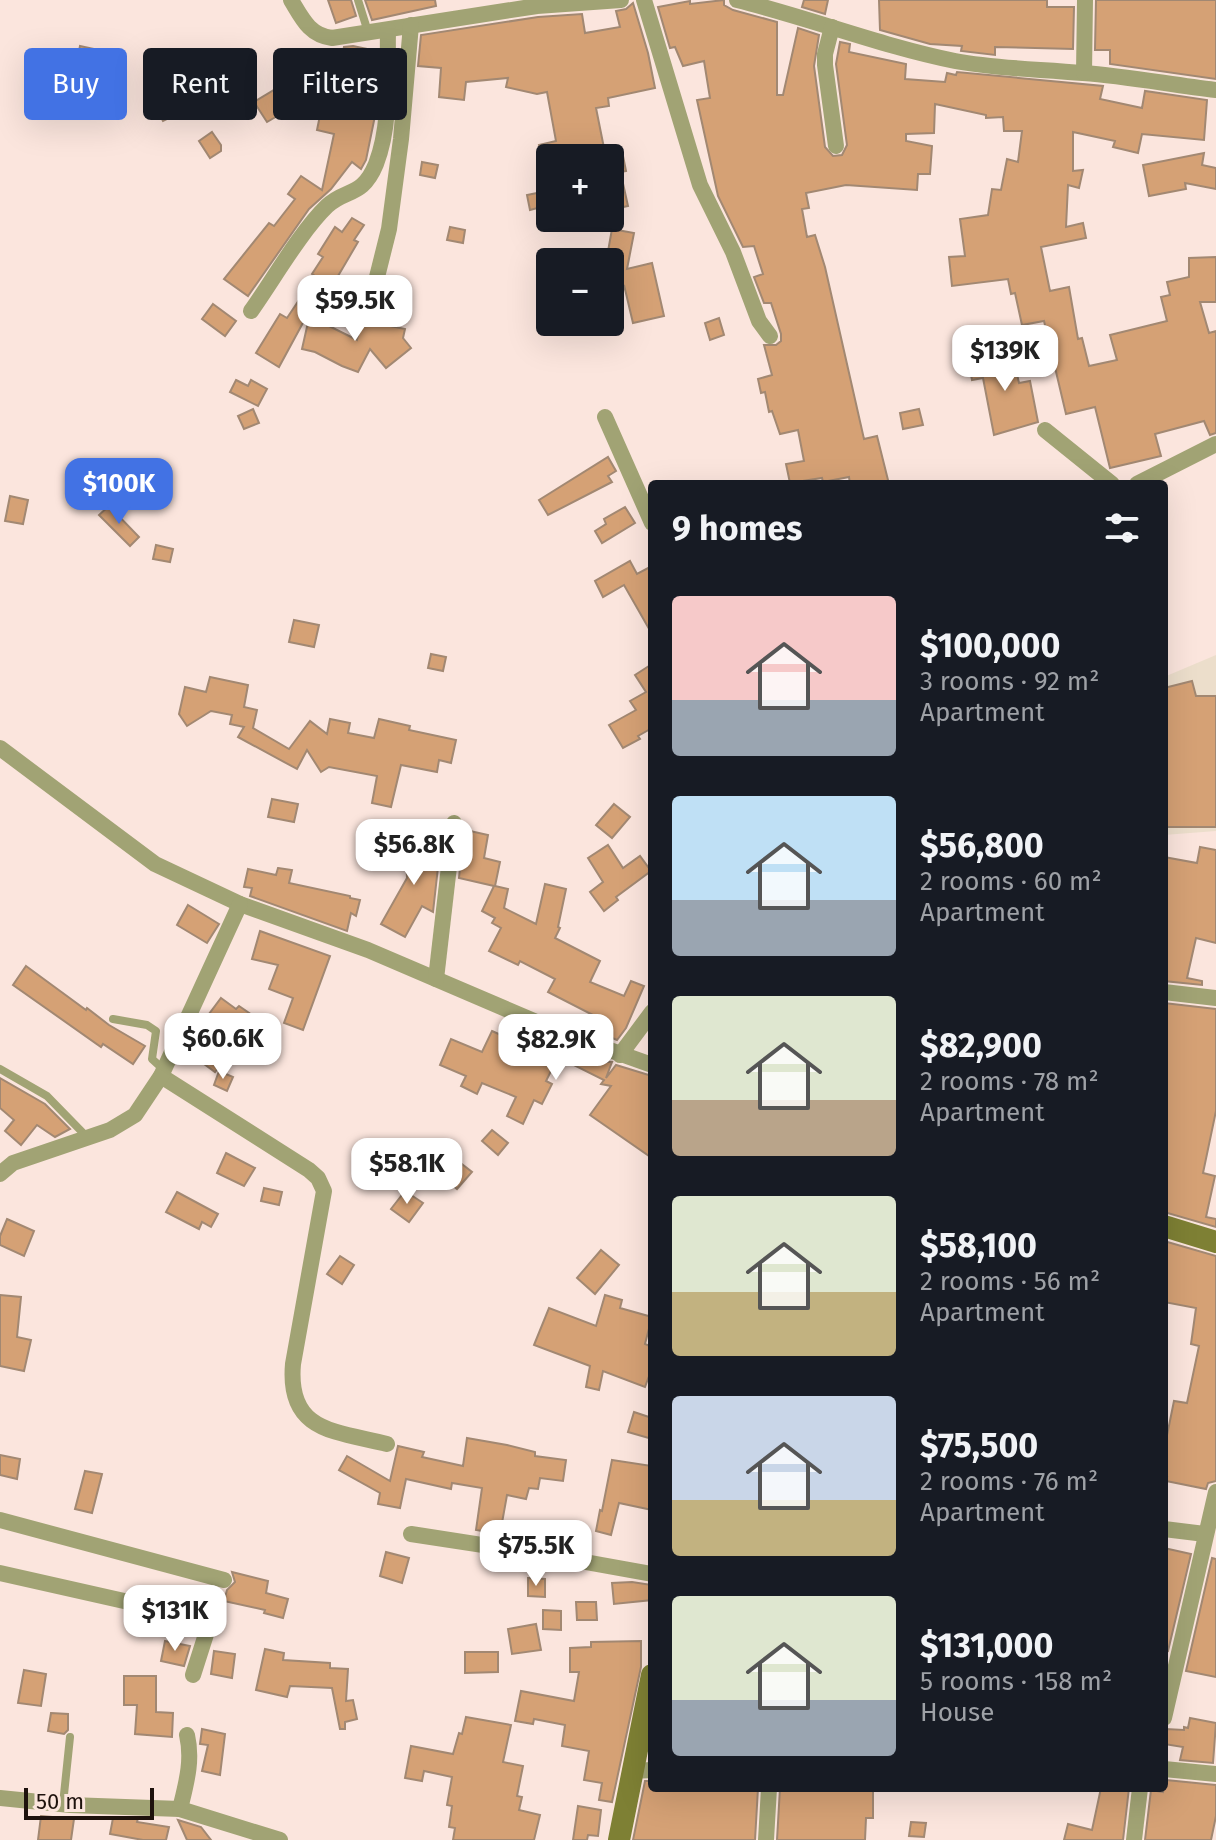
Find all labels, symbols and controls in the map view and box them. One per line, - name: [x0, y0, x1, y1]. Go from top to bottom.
- chip: Buy: [24, 48, 127, 120]
- chip: Rent: [143, 48, 257, 120]
- chip: Filters: [273, 48, 407, 120]
- map controls: [536, 144, 624, 336]
- button: +: [536, 144, 624, 232]
- button: −: [536, 248, 624, 336]
- pin: $59.5K: [290, 275, 420, 343]
- text: $59.5K: [315, 285, 395, 316]
- pin: $139K: [949, 325, 1061, 393]
- text: $139K: [970, 335, 1040, 366]
- pin: $100K: [63, 458, 175, 526]
- text: $100K: [83, 468, 155, 499]
- icon: filters: [1100, 506, 1144, 550]
- text: 9 homes: [672, 508, 803, 549]
- text: $100,000: [920, 625, 1060, 666]
- icon: home: [736, 628, 832, 724]
- text: 3 rooms · 92 m²: [920, 666, 1099, 697]
- text: Apartment: [920, 697, 1045, 728]
- pin: $56.8K: [349, 819, 479, 887]
- text: $56,800: [920, 825, 1044, 866]
- icon: home: [736, 828, 832, 924]
- text: $56.8K: [374, 829, 454, 860]
- text: 2 rooms · 60 m²: [920, 866, 1102, 897]
- text: Apartment: [920, 897, 1045, 928]
- pin: $60.6K: [158, 1013, 288, 1081]
- pin: $82.9K: [491, 1014, 621, 1082]
- text: $60.6K: [182, 1023, 264, 1054]
- text: $82.9K: [516, 1024, 596, 1055]
- text: $82,900: [920, 1025, 1042, 1066]
- icon: home: [736, 1028, 832, 1124]
- text: 2 rooms · 78 m²: [920, 1066, 1099, 1097]
- text: Apartment: [920, 1097, 1045, 1128]
- pin: $58.1K: [342, 1138, 472, 1206]
- text: $58.1K: [369, 1148, 445, 1179]
- text: $58,100: [920, 1225, 1037, 1266]
- icon: home: [736, 1228, 832, 1324]
- text: 2 rooms · 56 m²: [920, 1266, 1100, 1297]
- text: Apartment: [920, 1297, 1045, 1328]
- text: $75,500: [920, 1425, 1038, 1466]
- icon: home: [736, 1428, 832, 1524]
- text: 2 rooms · 76 m²: [920, 1466, 1098, 1497]
- text: Apartment: [920, 1497, 1045, 1528]
- pin: $75.5K: [471, 1520, 601, 1588]
- text: $75.5K: [498, 1530, 574, 1561]
- pin: $131K: [119, 1585, 231, 1653]
- text: $131K: [142, 1595, 208, 1626]
- text: $131,000: [920, 1625, 1053, 1666]
- icon: home: [736, 1628, 832, 1724]
- text: 5 rooms · 158 m²: [920, 1666, 1112, 1697]
- text: House: [920, 1697, 994, 1728]
- scale bar: [24, 1784, 154, 1820]
- text: 50 m: [36, 1788, 84, 1815]

